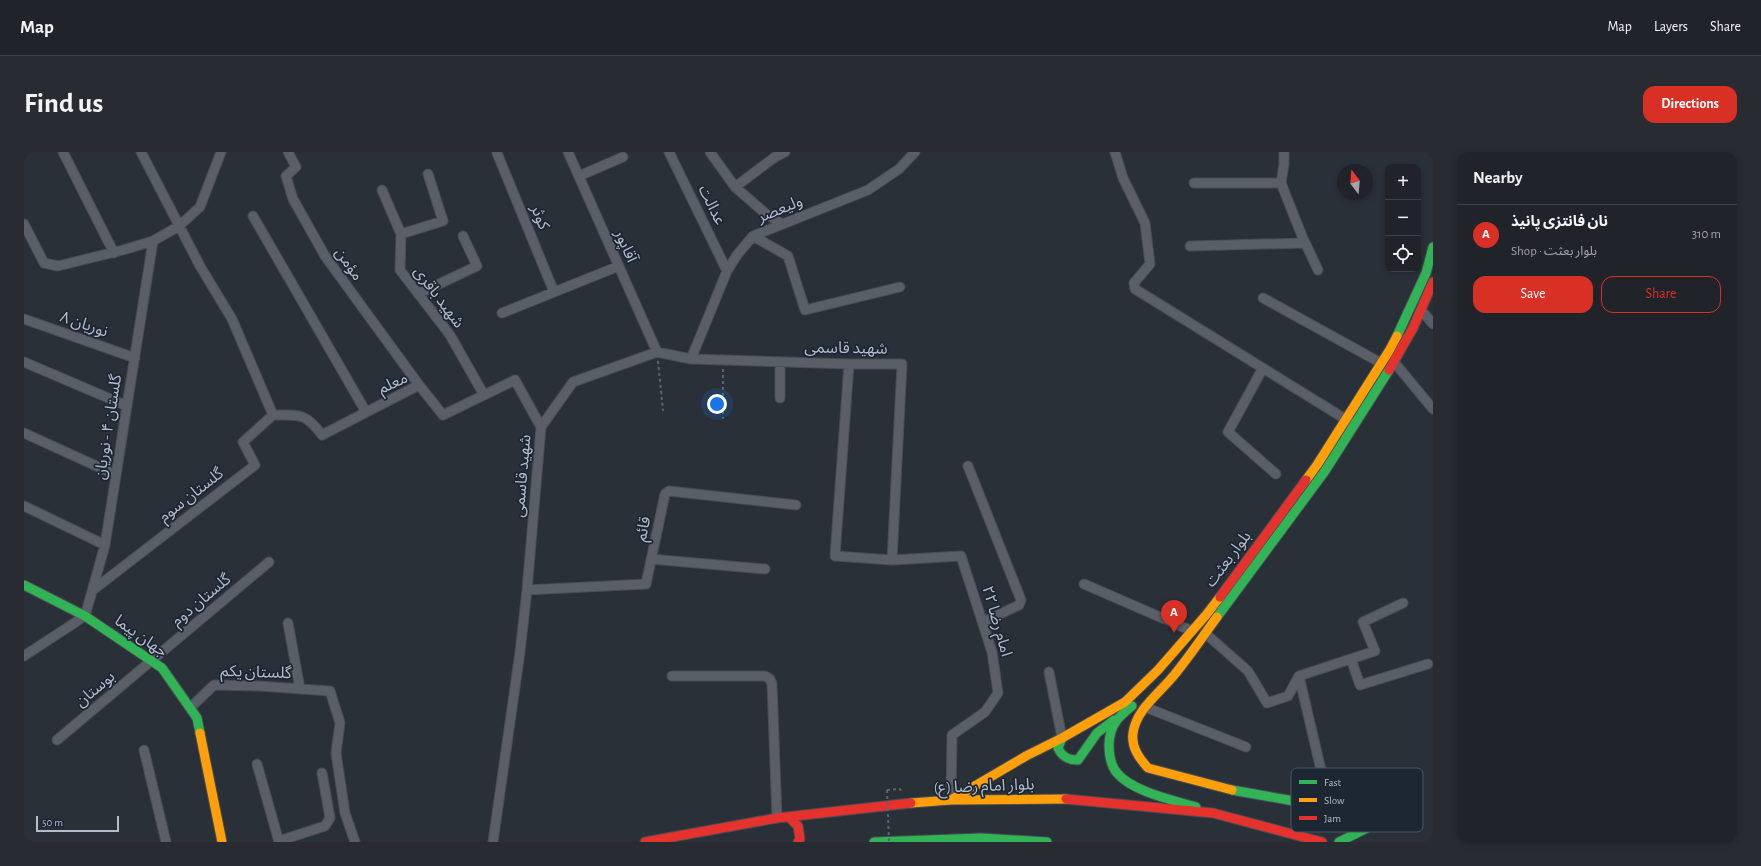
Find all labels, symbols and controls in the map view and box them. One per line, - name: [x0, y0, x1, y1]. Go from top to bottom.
- text: Map: [20, 18, 54, 37]
- text: Map: [1607, 20, 1632, 34]
- text: Layers: [1654, 20, 1688, 34]
- text: Share: [1710, 20, 1741, 34]
- button: Directions: [1643, 86, 1737, 123]
- text: Find us: [24, 90, 103, 118]
- north arrow: [1337, 164, 1373, 200]
- map controls: [1385, 164, 1421, 272]
- button: +: [1385, 164, 1421, 200]
- text: Nearby: [1473, 169, 1523, 186]
- street label: عدالت: [696, 183, 728, 227]
- street label: ولیعصر: [754, 193, 805, 227]
- button: −: [1385, 200, 1421, 236]
- street label: کوثر: [527, 201, 552, 232]
- text: نان فانتزی پانیذ: [1511, 214, 1608, 229]
- street label: آقاپور: [609, 226, 642, 267]
- text: A: [1482, 228, 1490, 241]
- text: 310 m: [1692, 228, 1721, 241]
- button: locate: [1385, 236, 1421, 272]
- street label: مؤمن: [331, 245, 366, 284]
- text: Shop · بلوار بعثت: [1511, 245, 1597, 258]
- street label: شهید باقری: [410, 263, 467, 331]
- button: Save: [1473, 276, 1593, 313]
- button: Share: [1601, 276, 1721, 313]
- street label: نوریان ۸: [58, 308, 110, 341]
- street label: شهید قاسمی: [804, 339, 888, 358]
- street label: معلم: [376, 369, 412, 400]
- street label: گلستان ۴ - نوریان: [91, 373, 125, 481]
- your location: [707, 394, 727, 414]
- street label: شهید قاسمی: [510, 434, 535, 518]
- street label: گلستان سوم: [155, 464, 229, 528]
- street label: قائم: [633, 515, 657, 544]
- street label: بلوار بعثت: [1202, 528, 1255, 590]
- street label: گلستان دوم: [168, 570, 237, 632]
- street label: امام رضا ۲۲: [975, 584, 1015, 659]
- pin: A: [1161, 600, 1187, 633]
- street label: جهان پیما: [110, 612, 170, 662]
- street label: گلستان یکم: [220, 662, 292, 685]
- street label: بوستان: [72, 668, 118, 711]
- legend: [1291, 768, 1423, 832]
- street label: بلوار امام رضا (ع): [933, 776, 1035, 800]
- text: Fast: [1324, 777, 1342, 788]
- text: Slow: [1324, 795, 1345, 806]
- text: Jam: [1324, 813, 1341, 824]
- scale bar: [36, 814, 119, 833]
- text: 50 m: [42, 817, 63, 828]

